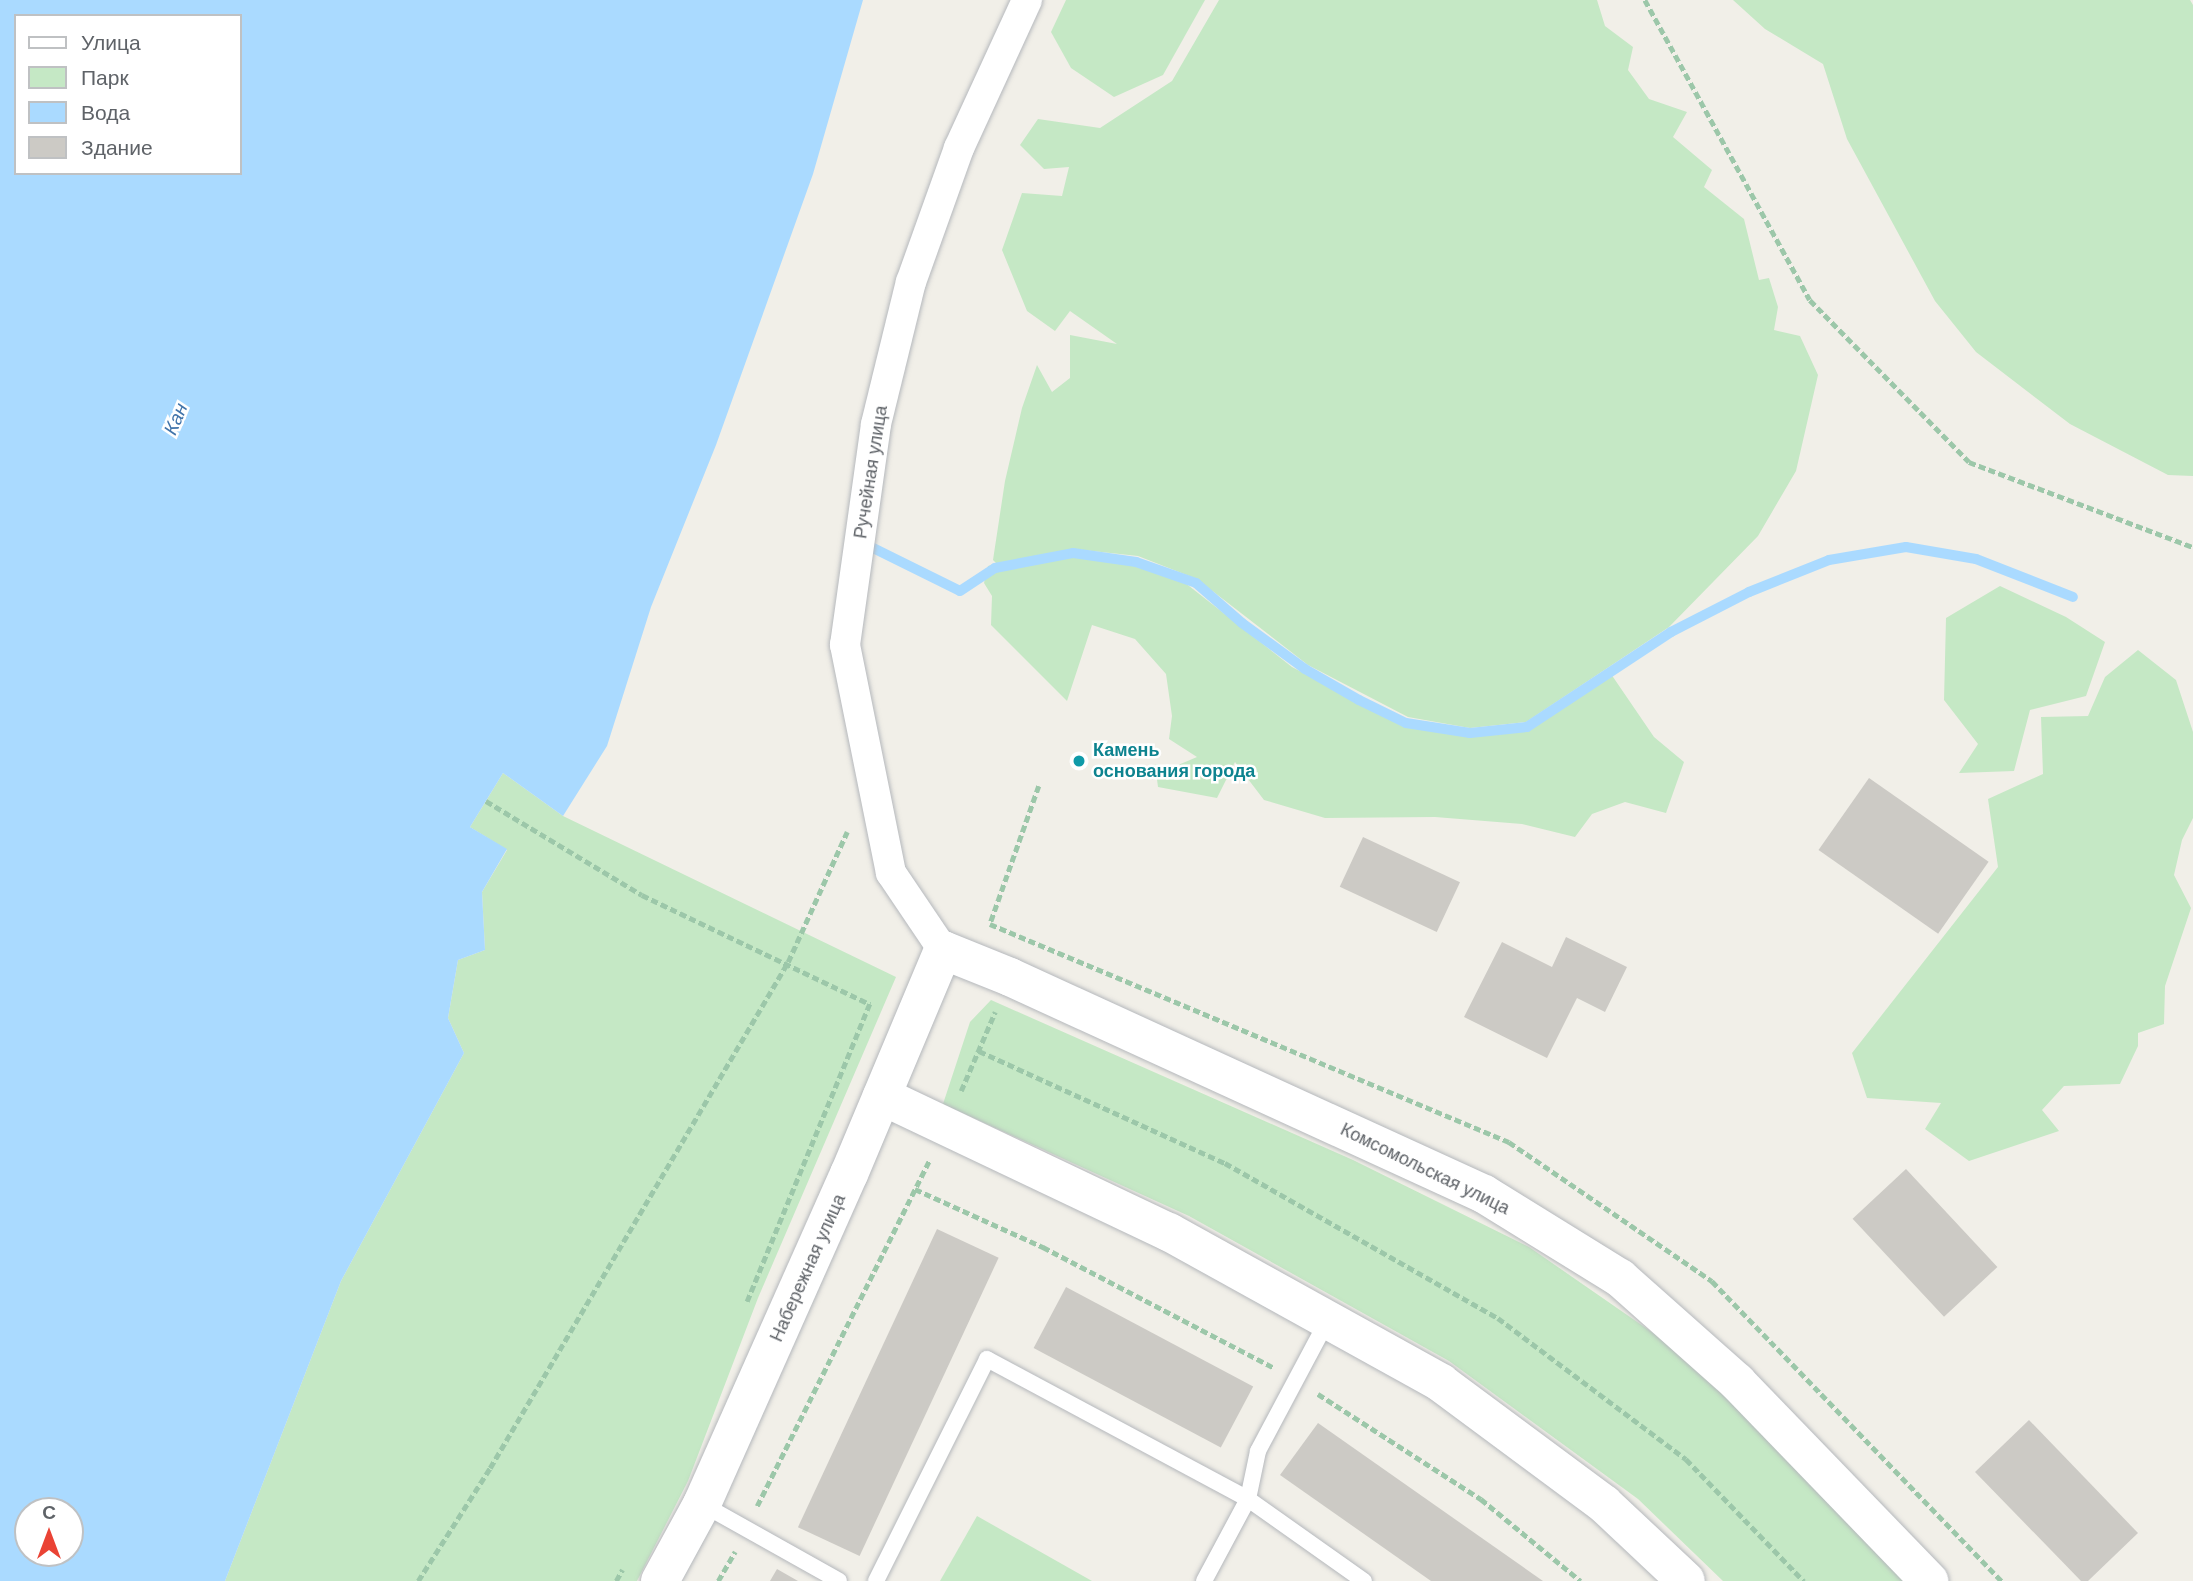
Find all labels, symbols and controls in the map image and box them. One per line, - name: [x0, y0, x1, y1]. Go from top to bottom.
- legend: [14, 14, 242, 175]
- text: Улица: [81, 31, 141, 54]
- text: Парк: [81, 66, 129, 89]
- text: Вода: [81, 101, 130, 124]
- text: Здание: [81, 136, 153, 159]
- water label: Кан: [159, 400, 193, 438]
- street label: Ручейная улица: [850, 404, 892, 540]
- place label: Камень основания города: [1093, 740, 1255, 782]
- marker: Камень основания города: [1071, 753, 1087, 769]
- street label: Комсомольская улица: [1337, 1119, 1513, 1219]
- street label: Набережная улица: [766, 1191, 850, 1345]
- north arrow: [14, 1497, 84, 1567]
- text: С: [42, 1502, 56, 1523]

